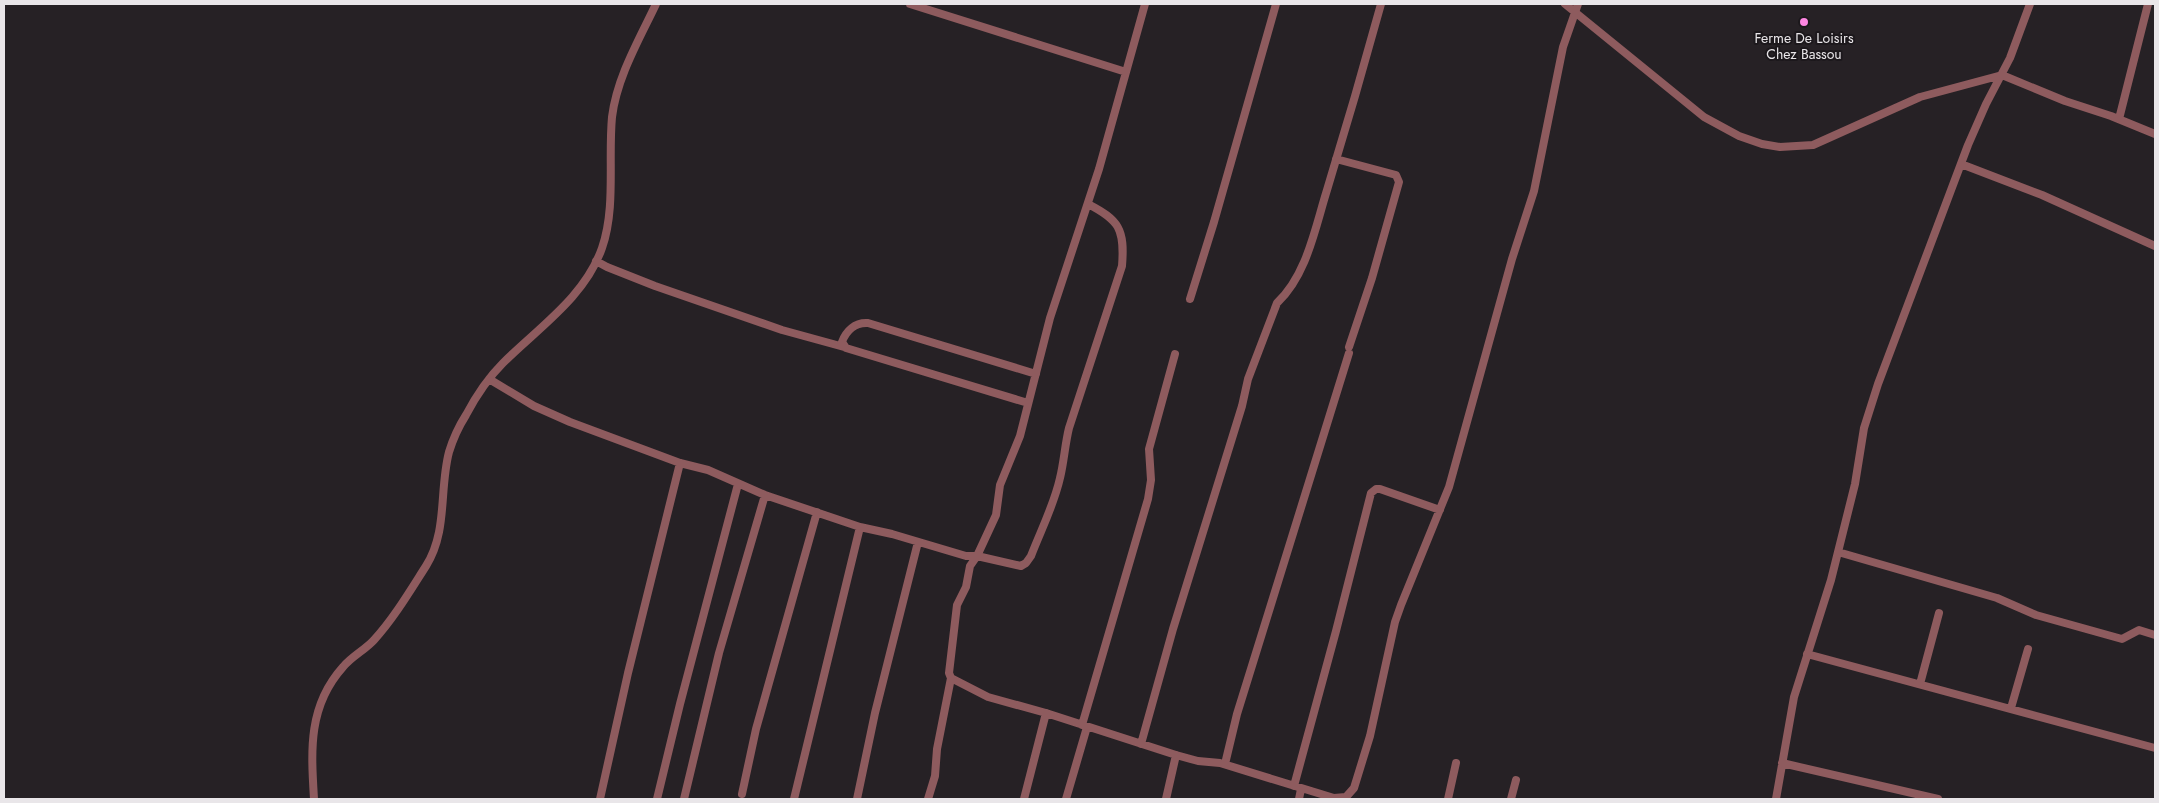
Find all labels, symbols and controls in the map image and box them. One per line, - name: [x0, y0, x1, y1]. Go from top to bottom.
- marker: Ferme De Loisirs Chez Bassou: [1798, 16, 1810, 28]
- place label: Ferme De Loisirs Chez Bassou: [1754, 28, 1854, 64]

